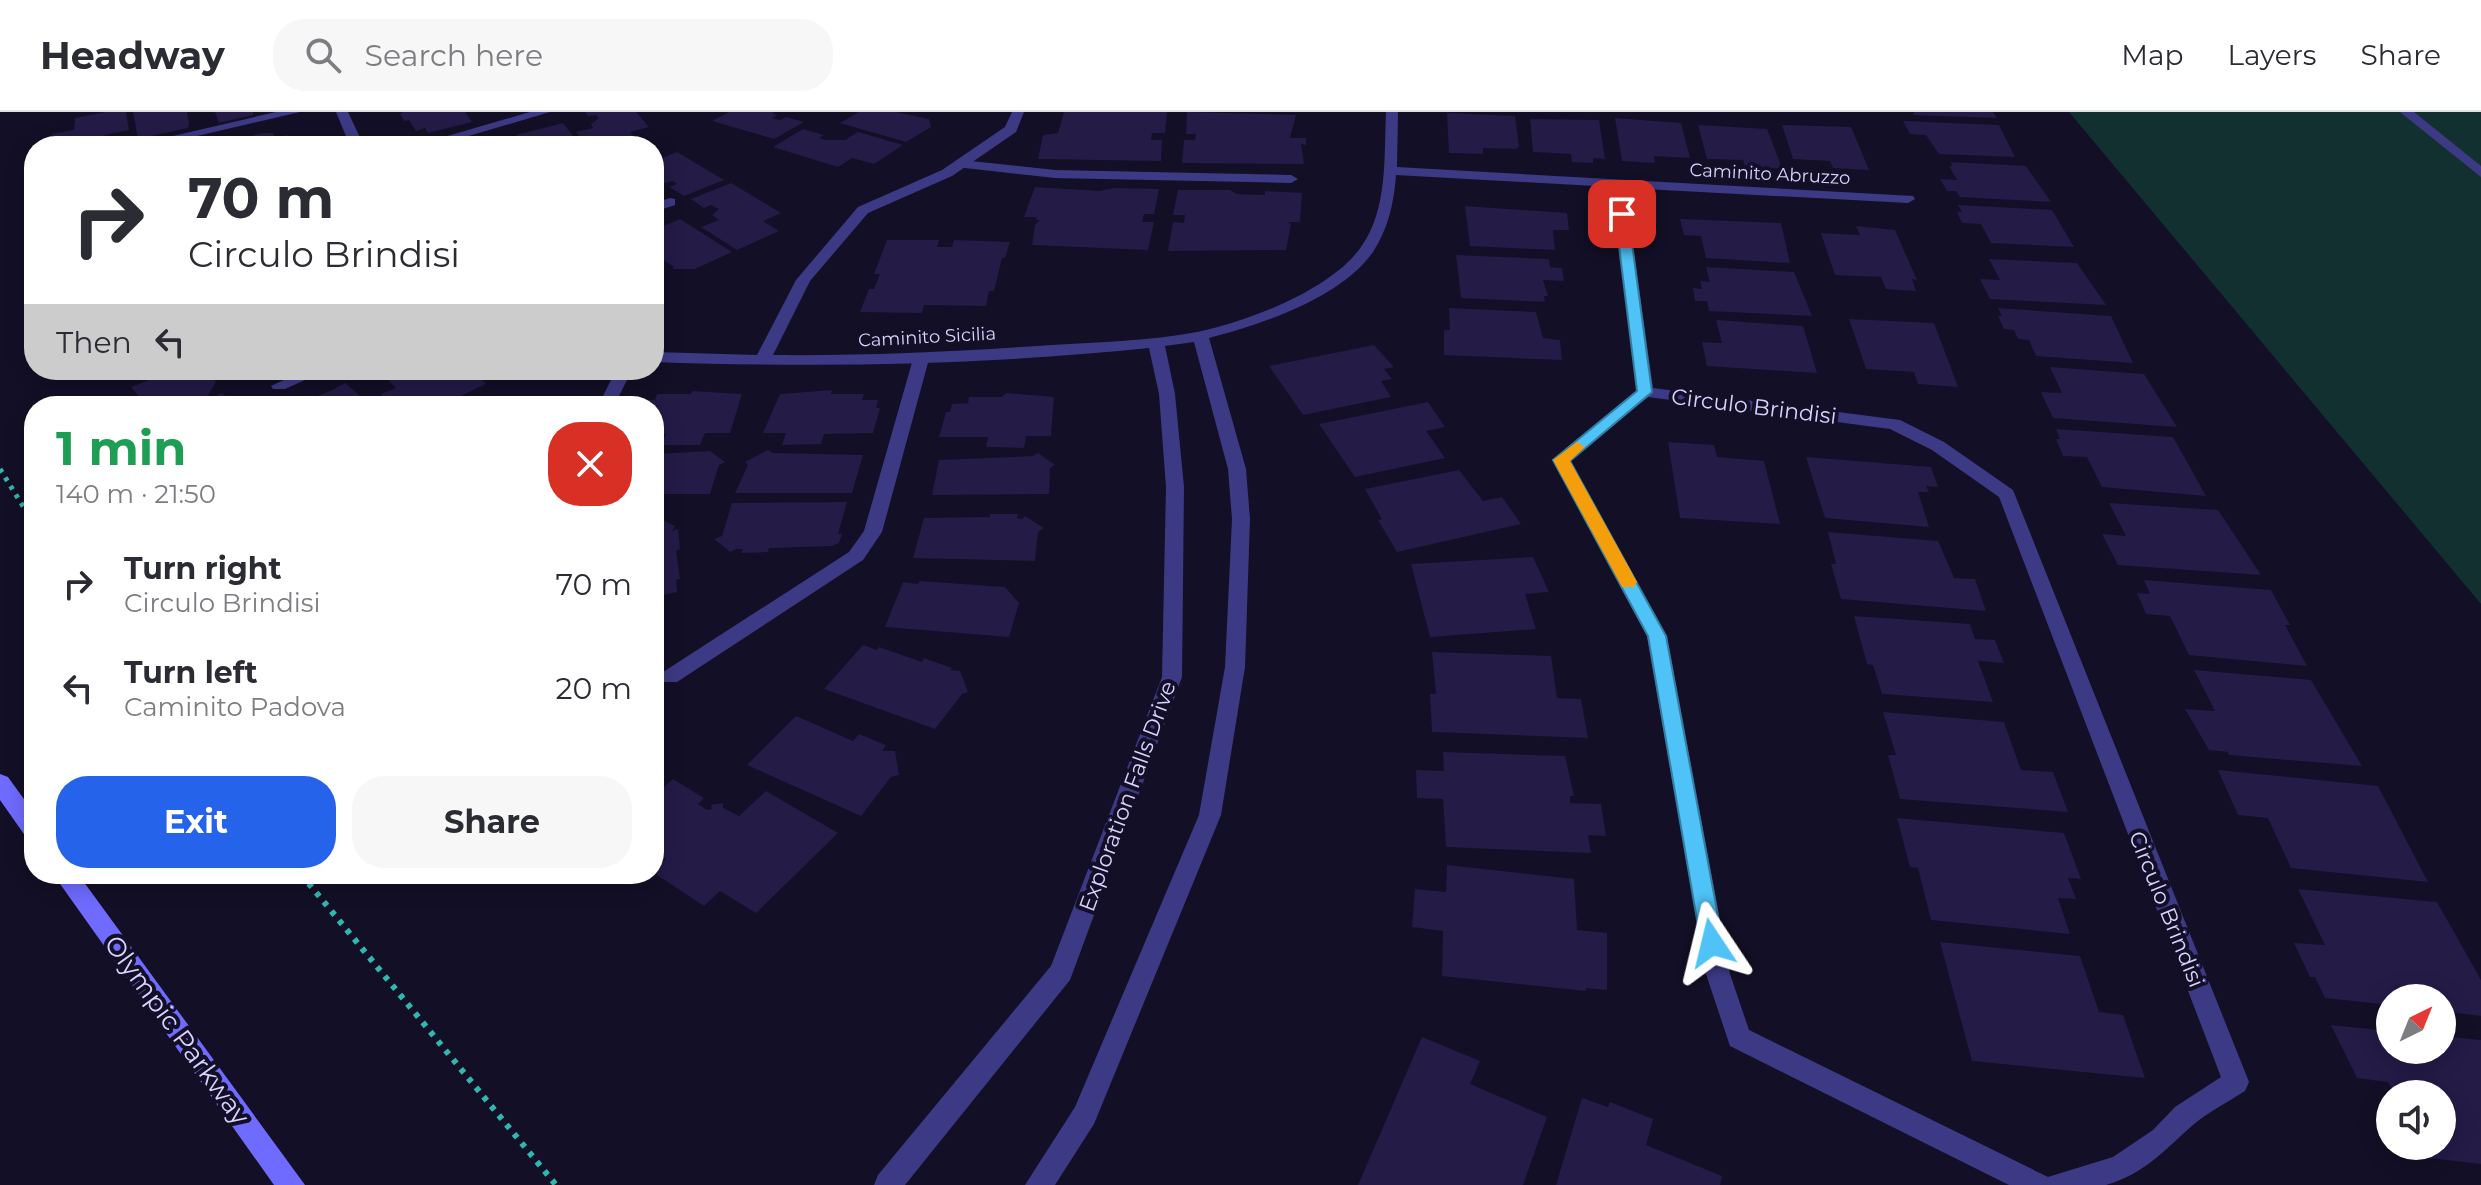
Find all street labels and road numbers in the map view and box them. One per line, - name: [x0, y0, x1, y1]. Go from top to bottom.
- street label: Caminito Abruzzo: [1689, 159, 1851, 189]
- street label: Caminito Sicilia: [857, 322, 997, 352]
- street label: Circulo Brindisi: [1670, 383, 1838, 430]
- street label: Exploration Falls Drive: [1073, 677, 1182, 915]
- street label: Circulo Brindisi: [2123, 827, 2210, 991]
- street label: Olympic Parkway: [98, 929, 257, 1132]

